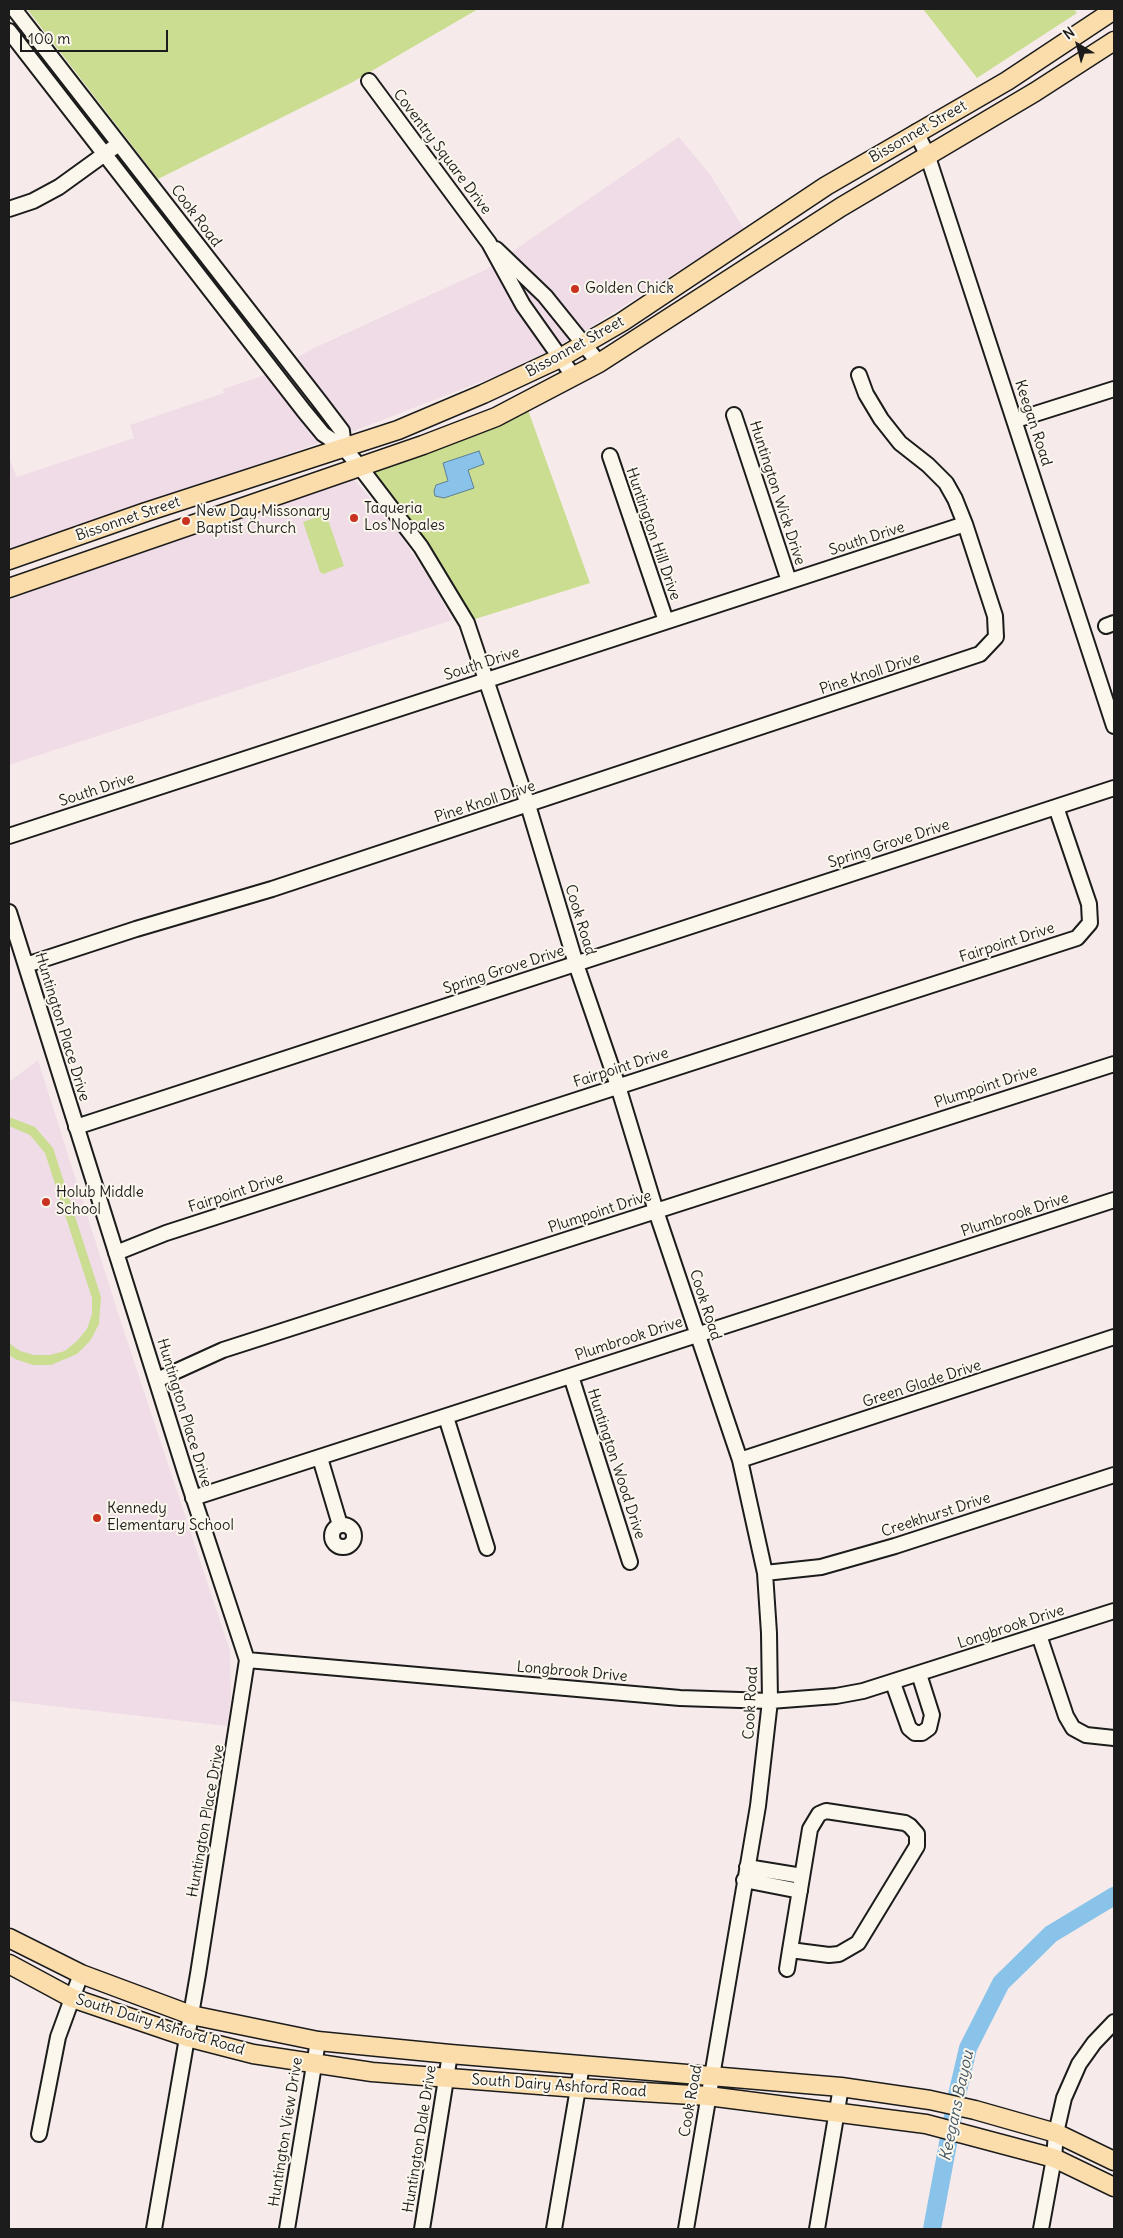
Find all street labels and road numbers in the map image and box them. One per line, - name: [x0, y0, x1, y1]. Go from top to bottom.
- street label: Coventry Square Drive: [389, 86, 495, 218]
- street label: Bissonnet Street: [866, 97, 970, 167]
- street label: Cook Road: [167, 181, 225, 251]
- street label: Bissonnet Street: [523, 313, 627, 381]
- street label: Keegan Road: [1011, 378, 1055, 468]
- street label: Huntington Wick Drive: [745, 419, 809, 567]
- street label: Huntington Hill Drive: [622, 465, 684, 603]
- street label: Bissonnet Street: [73, 493, 183, 545]
- street label: South Drive: [827, 518, 907, 560]
- street label: South Drive: [442, 643, 522, 685]
- street label: Pine Knoll Drive: [817, 649, 923, 699]
- street label: South Drive: [57, 769, 137, 811]
- street label: Pine Knoll Drive: [432, 777, 538, 827]
- street label: Spring Grove Drive: [826, 816, 952, 872]
- street label: Cook Road: [561, 882, 599, 958]
- street label: Fairpoint Drive: [957, 919, 1057, 967]
- street label: Spring Grove Drive: [441, 942, 567, 998]
- street label: Huntington Place Drive: [31, 950, 93, 1104]
- street label: Fairpoint Drive: [571, 1044, 671, 1092]
- street label: Plumpoint Drive: [932, 1062, 1040, 1112]
- street label: Fairpoint Drive: [186, 1169, 286, 1217]
- street label: Plumpoint Drive: [546, 1187, 654, 1237]
- street label: Plumbrook Drive: [959, 1189, 1071, 1241]
- street label: Cook Road: [685, 1268, 725, 1342]
- street label: Plumbrook Drive: [573, 1313, 685, 1365]
- street label: Huntington Place Drive: [153, 1336, 215, 1490]
- street label: Green Glade Drive: [860, 1356, 984, 1412]
- street label: Huntington Wood Drive: [583, 1387, 649, 1541]
- street label: Creekhurst Drive: [879, 1489, 993, 1541]
- street label: Longbrook Drive: [955, 1601, 1067, 1653]
- street label: Longbrook Drive: [516, 1658, 628, 1686]
- street label: Cook Road: [740, 1666, 762, 1740]
- street label: Huntington Place Drive: [184, 1743, 228, 1899]
- street label: South Dairy Ashford Road: [74, 1991, 246, 2059]
- street label: Huntington View Drive: [265, 2056, 307, 2208]
- street label: Huntington Dale Drive: [399, 2064, 441, 2214]
- street label: Cook Road: [676, 2064, 706, 2138]
- street label: South Dairy Ashford Road: [471, 2071, 647, 2101]

